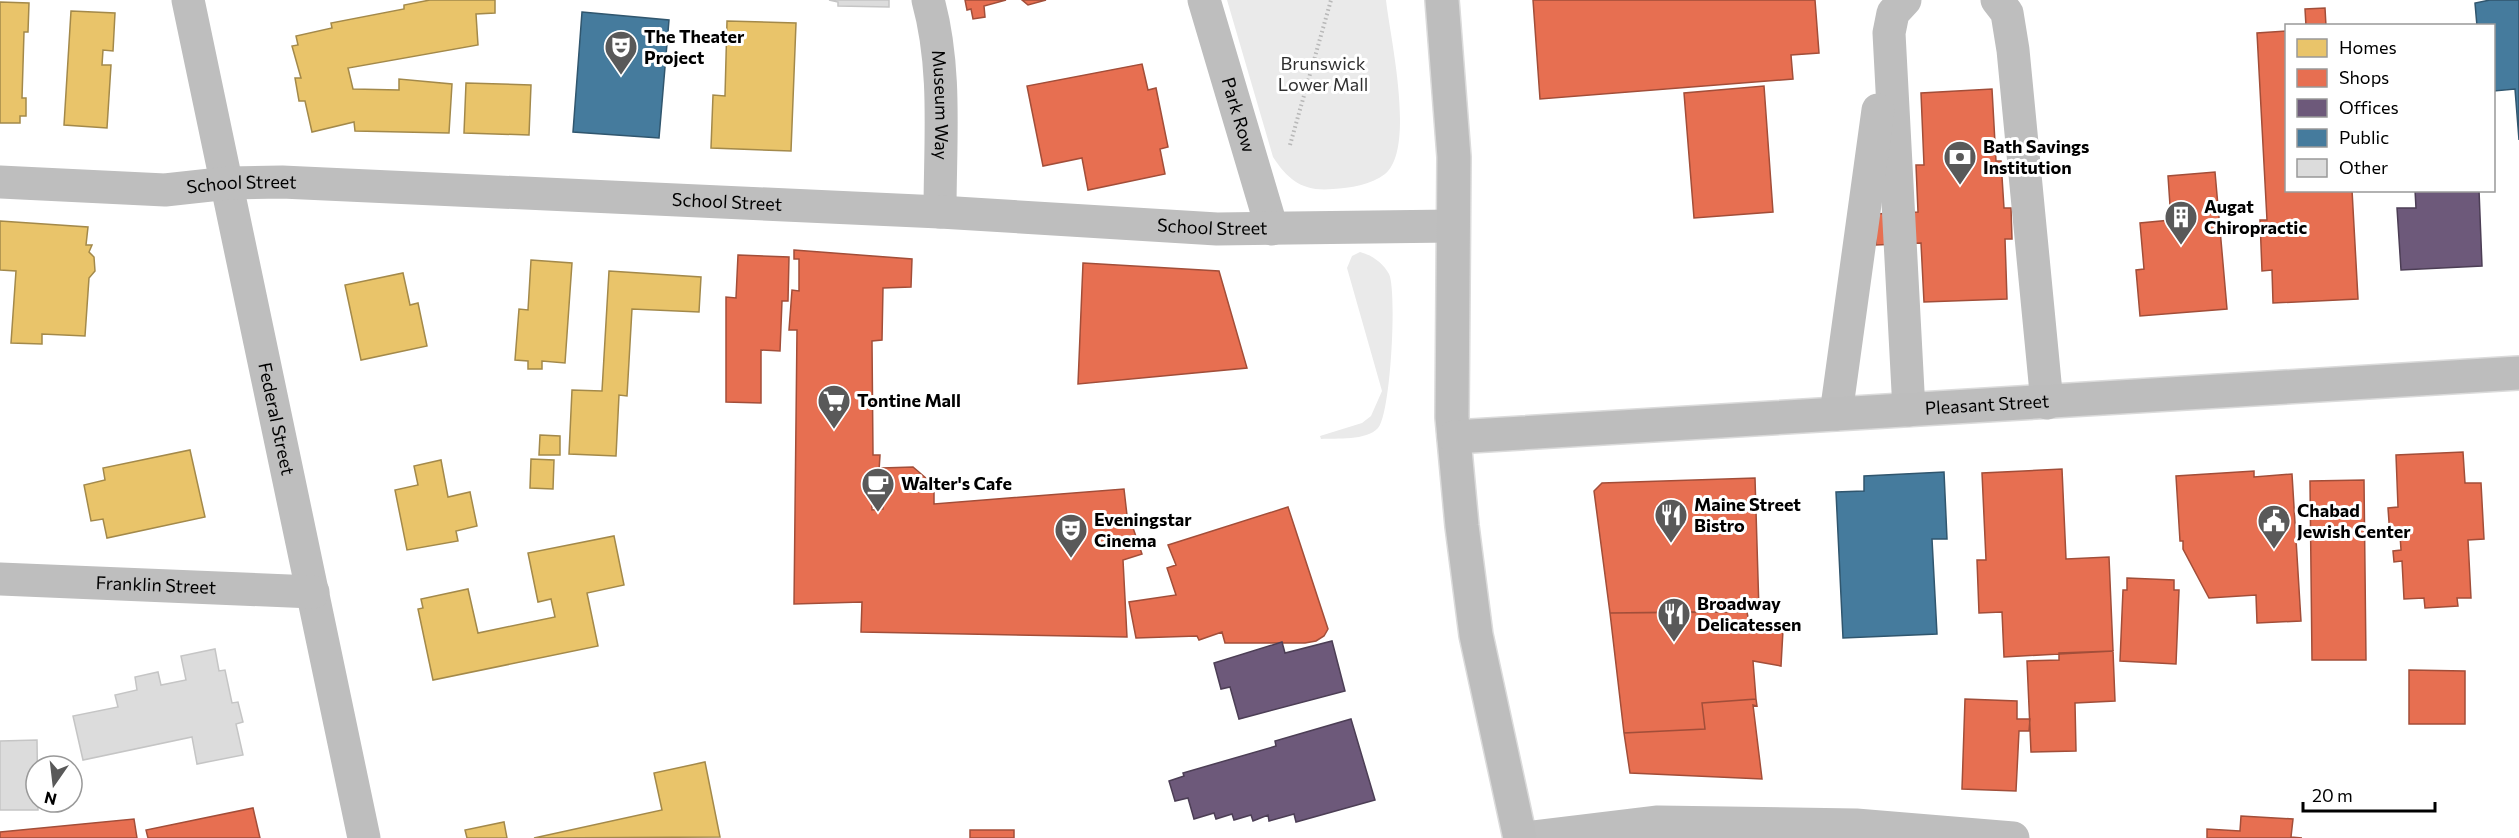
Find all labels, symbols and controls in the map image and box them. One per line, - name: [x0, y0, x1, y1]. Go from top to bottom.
- legend: [2285, 24, 2495, 192]
- place label: The Theater Project: [644, 25, 745, 68]
- theatre icon: The Theater Project: [603, 29, 639, 76]
- text: Homes: [2339, 36, 2397, 58]
- street label: Museum Way: [928, 49, 953, 160]
- park label: Brunswick Lower Mall: [1278, 52, 1368, 95]
- text: Shops: [2339, 66, 2389, 88]
- street label: Park Row: [1218, 74, 1261, 155]
- text: Offices: [2339, 96, 2399, 118]
- text: Public: [2339, 126, 2389, 148]
- place label: Bath Savings Institution: [1983, 135, 2089, 178]
- bank icon: Bath Savings Institution: [1942, 139, 1978, 186]
- text: Other: [2339, 156, 2388, 178]
- street label: School Street: [185, 170, 297, 198]
- street label: School Street: [671, 188, 783, 215]
- place label: Augat Chiropractic: [2204, 195, 2307, 238]
- building icon: Augat Chiropractic: [2163, 199, 2199, 246]
- street label: School Street: [1157, 213, 1267, 239]
- street label: Federal Street: [254, 360, 300, 477]
- supermarket icon: Tontine Mall: [816, 383, 852, 430]
- place label: Tontine Mall: [857, 389, 961, 411]
- street label: Pleasant Street: [1924, 389, 2050, 419]
- cafe icon: Walter's Cafe: [860, 466, 896, 513]
- place label: Walter's Cafe: [901, 472, 1012, 494]
- place label: Maine Street Bistro: [1694, 493, 1801, 536]
- restaurant icon: Maine Street Bistro: [1653, 497, 1689, 544]
- place label: Chabad Jewish Center: [2297, 499, 2411, 542]
- public building icon: Chabad Jewish Center: [2256, 503, 2292, 550]
- place label: Eveningstar Cinema: [1094, 508, 1192, 551]
- theatre icon: Eveningstar Cinema: [1053, 512, 1089, 559]
- street label: Franklin Street: [95, 571, 217, 598]
- place label: Broadway Delicatessen: [1697, 592, 1801, 635]
- restaurant icon: Broadway Delicatessen: [1656, 596, 1692, 643]
- north arrow: [24, 754, 84, 814]
- scale bar: [2303, 775, 2435, 813]
- text: 20 m: [2312, 784, 2353, 806]
- text: N: [42, 788, 58, 810]

